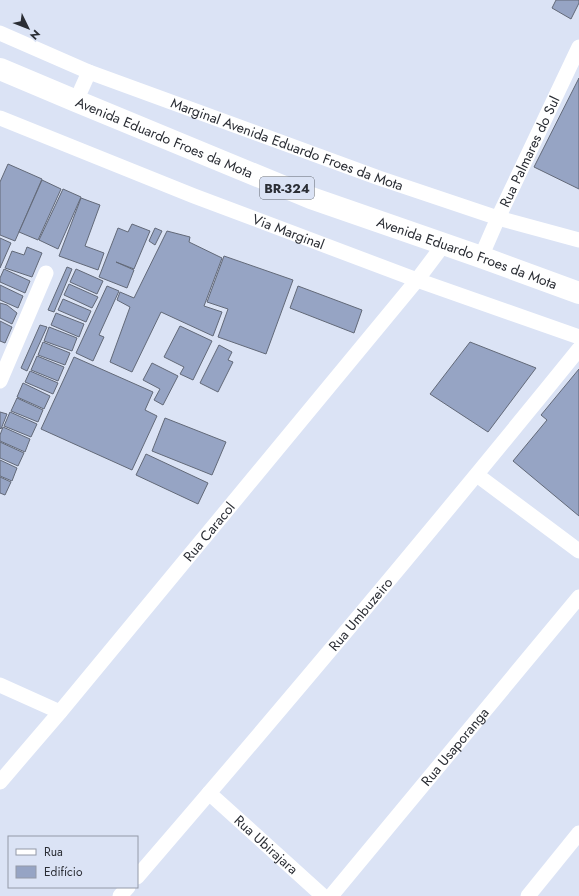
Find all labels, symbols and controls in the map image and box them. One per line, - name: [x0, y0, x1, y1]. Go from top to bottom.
- north arrow: [8, 8, 48, 48]
- text: N: [26, 26, 44, 43]
- street label: Avenida Eduardo Froes da Mota: [73, 92, 256, 183]
- street label: Marginal Avenida Eduardo Froes da Mota: [168, 93, 406, 195]
- street label: Rua Palmares do Sul: [495, 93, 564, 210]
- road number: BR-324: [260, 177, 314, 199]
- street label: Via Marginal: [250, 209, 327, 254]
- street label: Avenida Eduardo Froes da Mota: [374, 212, 560, 294]
- street label: Rua Caracol: [178, 498, 239, 566]
- street label: Rua Umbuzeiro: [324, 573, 397, 655]
- street label: Rua Usaporanga: [416, 703, 493, 790]
- street label: Rua Ubirajara: [230, 810, 302, 879]
- legend: [8, 836, 138, 888]
- text: Rua: [44, 843, 63, 861]
- text: Edifício: [44, 863, 83, 881]

